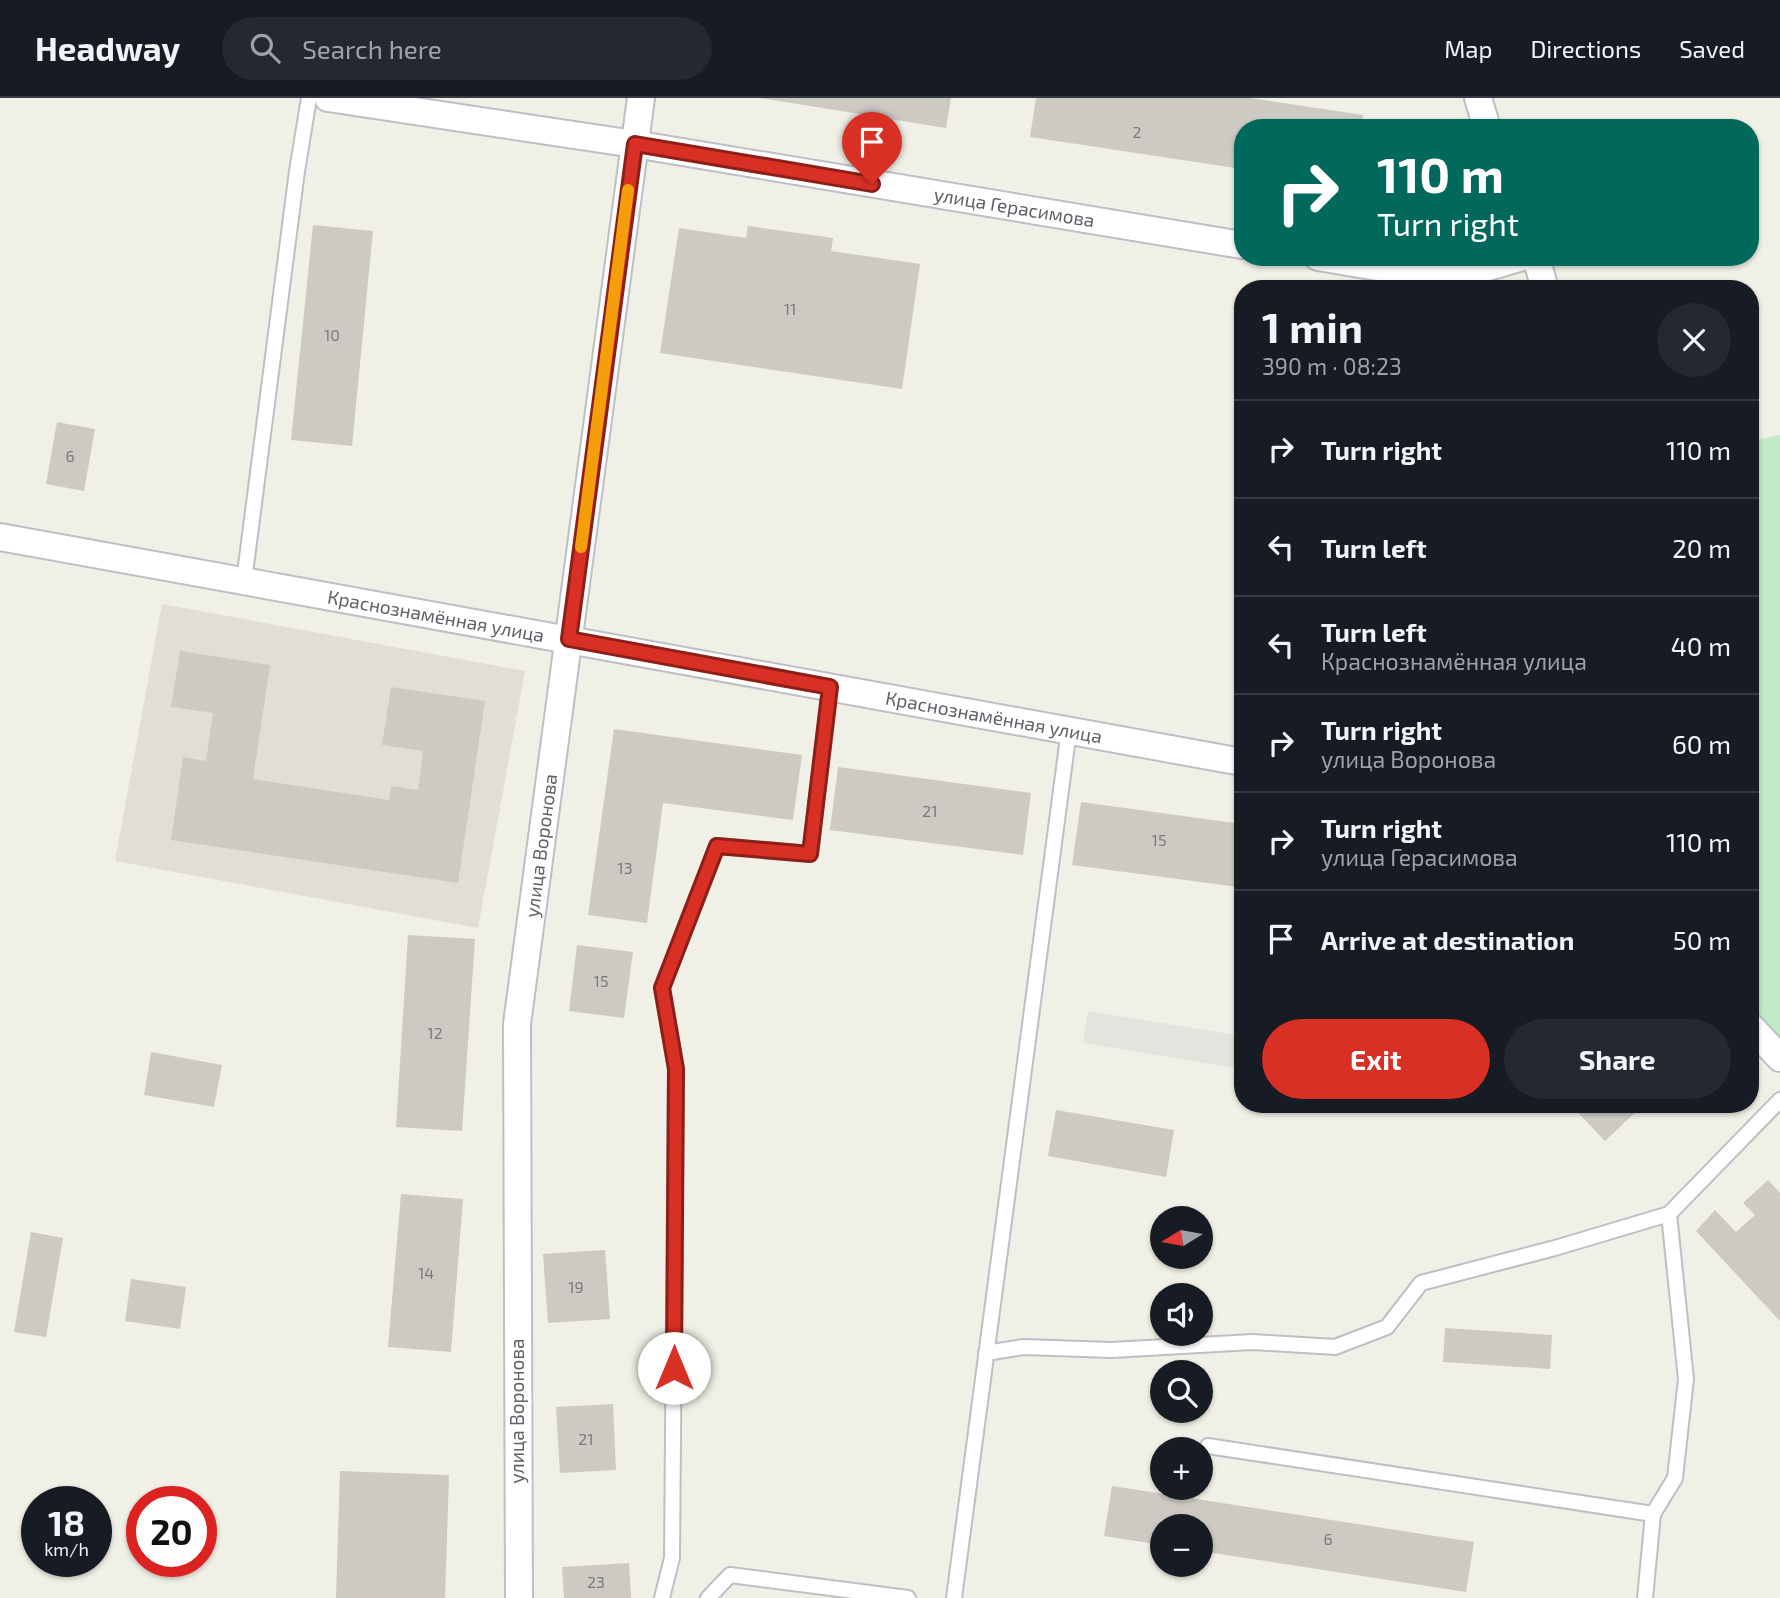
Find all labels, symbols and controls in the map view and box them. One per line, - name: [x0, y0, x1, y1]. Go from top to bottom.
- search box: [222, 17, 712, 80]
- text: Headway: [35, 28, 180, 68]
- icon: search: [246, 29, 284, 67]
- text: Search here: [302, 33, 442, 64]
- text: Map: [1444, 34, 1492, 63]
- text: Directions: [1530, 34, 1641, 63]
- text: Saved: [1679, 34, 1745, 63]
- pin: [842, 112, 902, 184]
- house number: 2: [1133, 122, 1142, 141]
- icon: arrive: [853, 123, 891, 161]
- text: 110 m: [1377, 144, 1504, 203]
- icon: right: [1262, 147, 1353, 238]
- street label: улица Герасимова: [932, 182, 1097, 231]
- text: Turn right: [1377, 204, 1519, 242]
- house number: 11: [784, 299, 796, 318]
- text: 1 min: [1262, 301, 1363, 351]
- button: close: [1657, 303, 1731, 377]
- house number: 10: [324, 325, 340, 344]
- text: 390 m · 08:23: [1262, 352, 1402, 380]
- icon: right: [1262, 430, 1300, 468]
- text: Turn right: [1321, 434, 1442, 465]
- text: 110 m: [1666, 434, 1731, 465]
- house number: 6: [65, 446, 75, 465]
- icon: left: [1262, 528, 1300, 566]
- text: Turn left: [1321, 532, 1427, 563]
- text: 20 m: [1672, 532, 1731, 563]
- street label: Краснознамённая улица: [326, 585, 546, 646]
- text: Turn left: [1321, 616, 1427, 647]
- icon: left: [1262, 626, 1300, 664]
- text: 40 m: [1671, 630, 1731, 661]
- text: Краснознамённая улица: [1321, 647, 1587, 675]
- street label: Краснознамённая улица: [884, 686, 1104, 747]
- text: Turn right: [1321, 714, 1442, 745]
- icon: right: [1262, 724, 1300, 762]
- text: 60 m: [1672, 728, 1731, 759]
- text: улица Воронова: [1321, 745, 1496, 773]
- street label: улица Воронова: [519, 772, 561, 919]
- house number: 21: [922, 801, 938, 820]
- text: Turn right: [1321, 812, 1442, 843]
- icon: right: [1262, 822, 1300, 860]
- text: 110 m: [1666, 826, 1731, 857]
- house number: 15: [1152, 830, 1166, 849]
- text: улица Герасимова: [1321, 843, 1518, 871]
- house number: 13: [617, 858, 633, 877]
- icon: arrive: [1262, 920, 1300, 958]
- text: Arrive at destination: [1321, 924, 1574, 955]
- text: 50 m: [1673, 924, 1731, 955]
- house number: 15: [594, 971, 608, 990]
- button: Exit: [1262, 1019, 1490, 1099]
- button: Share: [1504, 1019, 1731, 1099]
- house number: 12: [427, 1023, 443, 1042]
- north arrow: [1150, 1206, 1213, 1269]
- map controls: [1150, 1206, 1213, 1577]
- house number: 14: [418, 1263, 434, 1282]
- house number: 19: [568, 1277, 584, 1296]
- button: sound: [1150, 1283, 1213, 1346]
- position arrow: [637, 1331, 711, 1405]
- street label: улица Воронова: [505, 1339, 529, 1483]
- button: search: [1150, 1360, 1213, 1423]
- house number: 21: [578, 1429, 594, 1448]
- button: +: [1150, 1437, 1213, 1500]
- speed limit sign: 20: [126, 1486, 217, 1577]
- text: 18: [48, 1501, 85, 1543]
- button: −: [1150, 1514, 1213, 1577]
- house number: 6: [1323, 1529, 1333, 1548]
- text: km/h: [44, 1538, 89, 1560]
- house number: 23: [587, 1572, 605, 1591]

